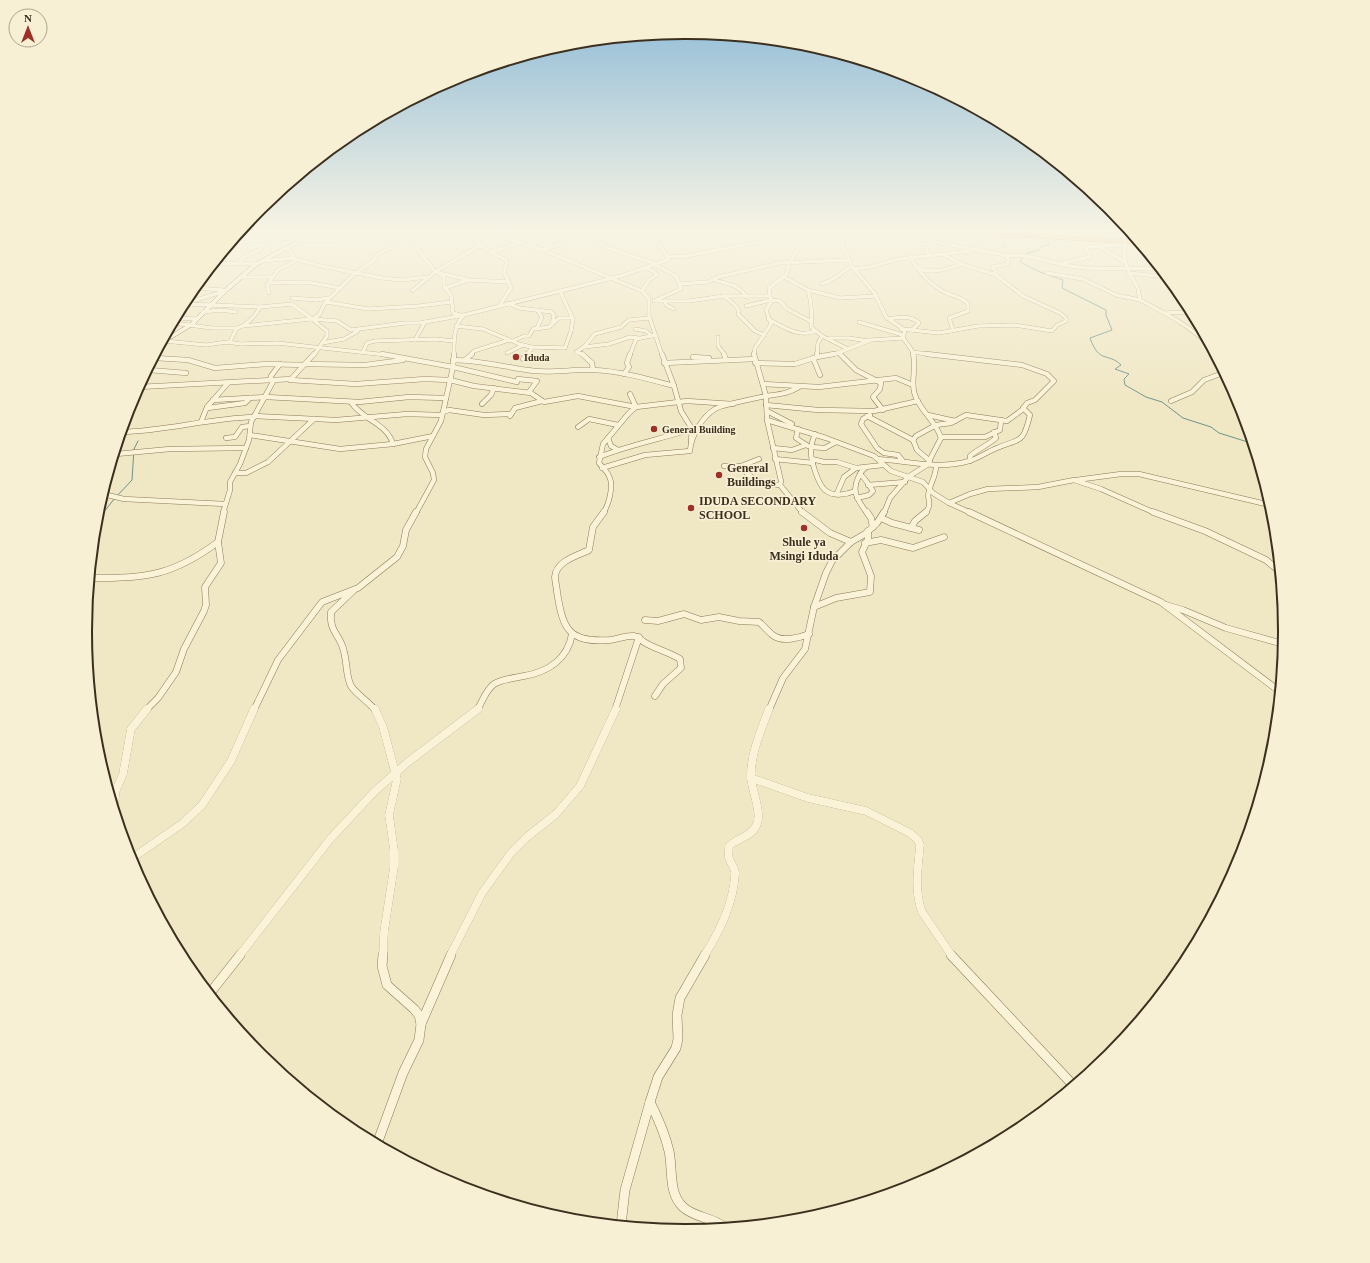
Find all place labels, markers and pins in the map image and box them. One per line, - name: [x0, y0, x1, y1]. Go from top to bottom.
- marker: Iduda: [511, 352, 521, 362]
- place label: Iduda: [524, 352, 550, 363]
- marker: General Building: [649, 424, 659, 434]
- place label: General Building: [662, 424, 736, 435]
- place label: General Buildings: [727, 461, 776, 489]
- marker: General Buildings: [714, 470, 724, 480]
- place label: IDUDA SECONDARY SCHOOL: [699, 494, 817, 522]
- marker: IDUDA SECONDARY SCHOOL: [686, 503, 696, 513]
- marker: Shule ya Msingi Iduda: [799, 523, 809, 533]
- place label: Shule ya Msingi Iduda: [769, 535, 839, 563]

